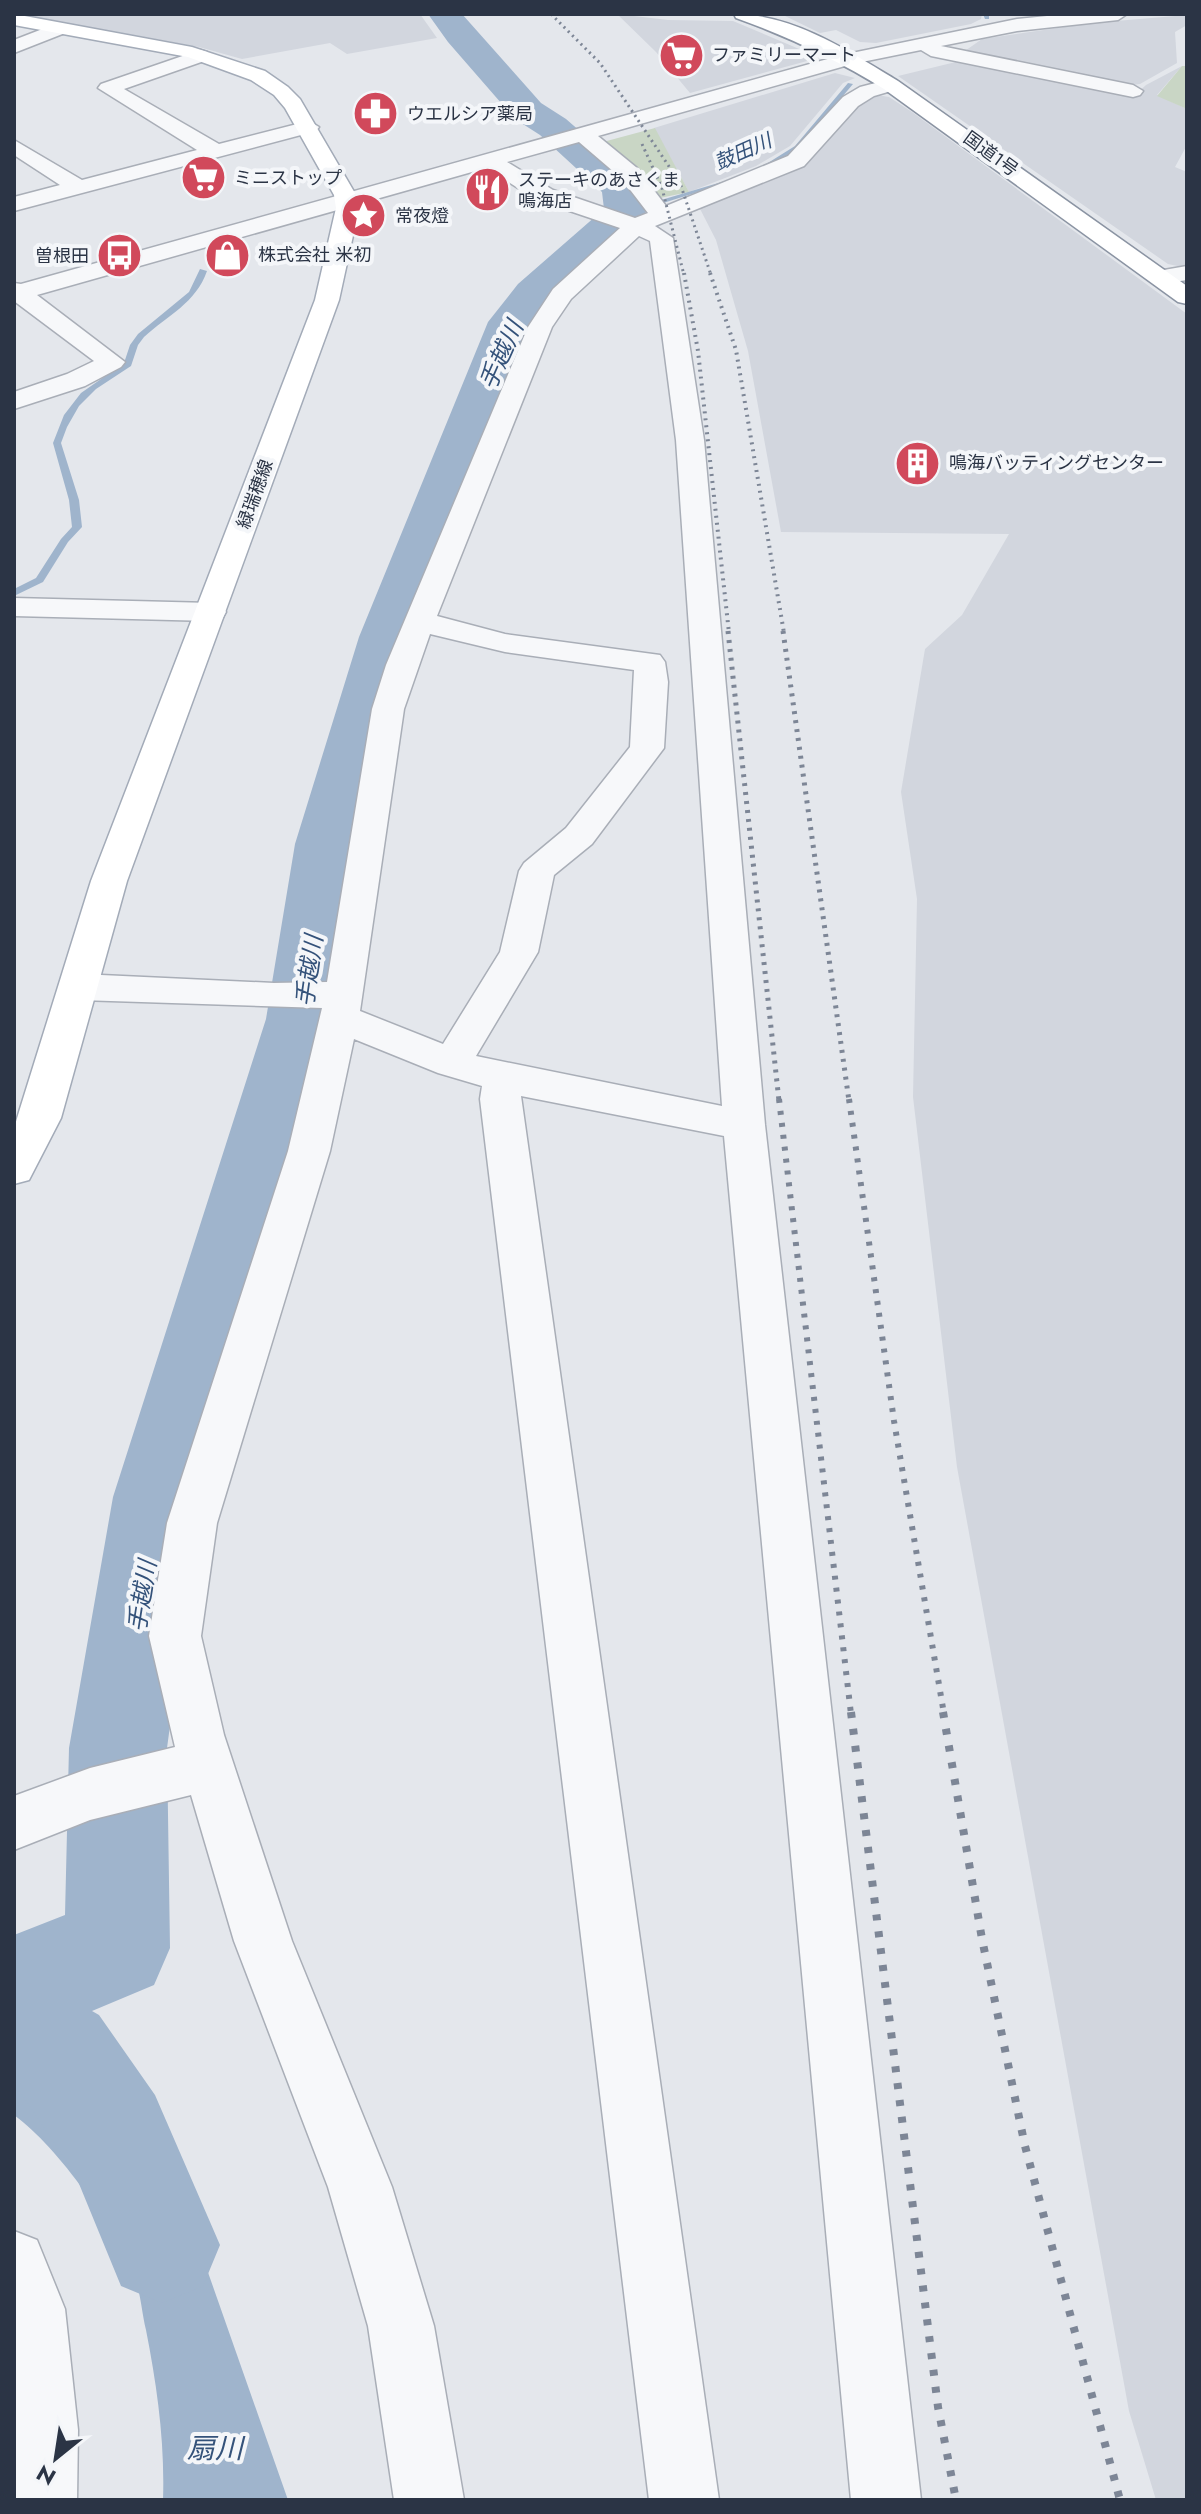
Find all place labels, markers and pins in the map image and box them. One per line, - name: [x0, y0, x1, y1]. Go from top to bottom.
- supermarket icon: ファミリーマート: [657, 31, 705, 79]
- place label: ファミリーマート: [712, 42, 856, 68]
- pharmacy icon: ウエルシア薬局: [352, 90, 400, 138]
- place label: ウエルシア薬局: [407, 101, 533, 127]
- supermarket icon: ミニストップ: [179, 154, 227, 202]
- place label: ミニストップ: [234, 165, 342, 191]
- restaurant icon: ステーキのあさくま 鳴海店: [463, 166, 511, 214]
- place label: ステーキのあさくま 鳴海店: [518, 167, 680, 214]
- place icon: 常夜燈: [340, 192, 388, 240]
- place label: 常夜燈: [395, 203, 449, 229]
- shop icon: 株式会社 米初: [203, 231, 251, 279]
- bus stop icon: 曽根田: [96, 232, 144, 280]
- place label: 株式会社 米初: [258, 242, 371, 268]
- place label: 曽根田: [35, 243, 89, 269]
- building icon: 鳴海バッティングセンター: [894, 439, 942, 487]
- place label: 鳴海バッティングセンター: [949, 450, 1164, 476]

